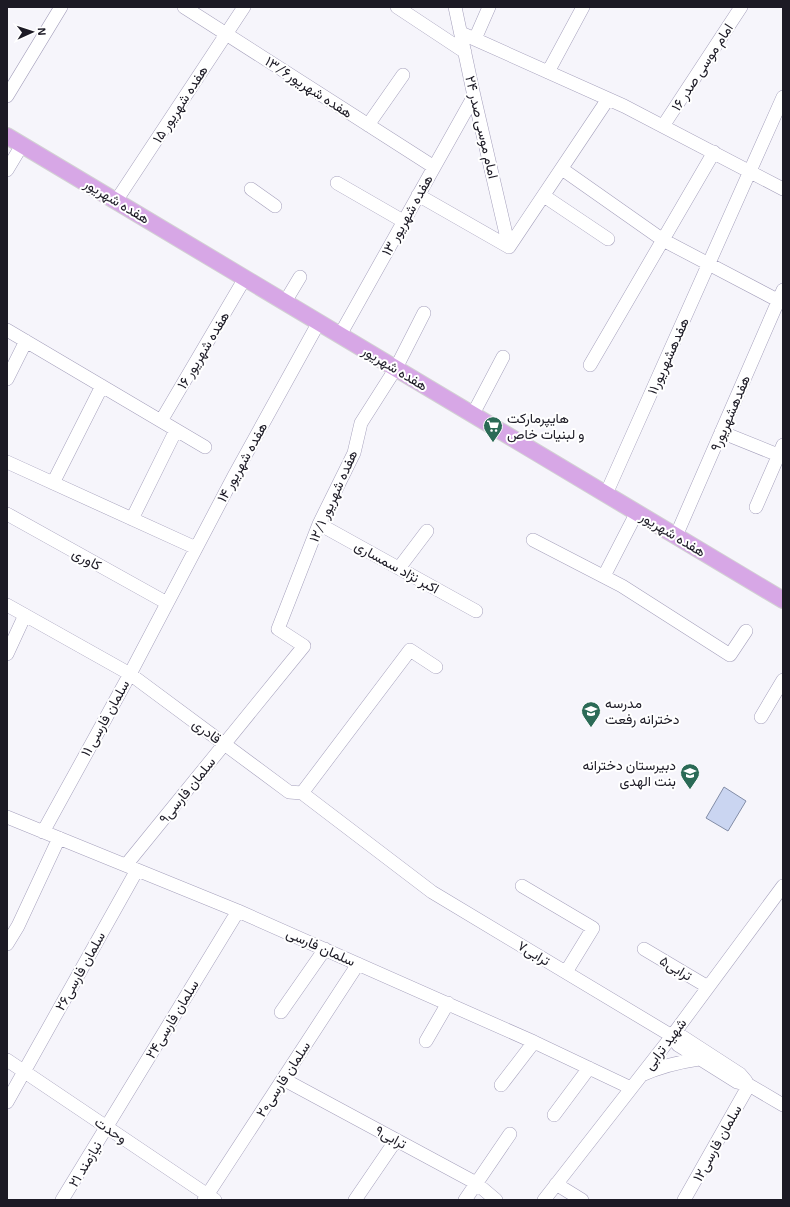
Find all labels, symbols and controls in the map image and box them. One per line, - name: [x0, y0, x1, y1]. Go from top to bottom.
- north arrow: [12, 12, 52, 52]
- street label: امام موسی صدر ۱۶: [667, 20, 737, 114]
- text: N: [36, 27, 49, 36]
- street label: هفده شهریور۱۳/۶: [262, 52, 356, 122]
- street label: هفده شهریور ۱۵: [148, 62, 212, 146]
- street label: امام موسی صدر ۲۴: [461, 74, 503, 180]
- street label: هفده شهریور ۱۳: [377, 171, 437, 259]
- street label: هفده شهریور: [80, 174, 153, 228]
- street label: هفده شهریور ۱۶: [173, 308, 233, 392]
- street label: هفدهشهریور۱۱: [643, 315, 693, 397]
- street label: هفده شهریور: [358, 341, 431, 395]
- street label: هفدهشهریور۹: [706, 372, 754, 454]
- place label: هایپرمارکت و لبنیات خاص: [507, 409, 585, 443]
- supermarket icon: هایپرمارکت و لبنیات خاص: [482, 415, 504, 443]
- street label: هفده شهریور ۱۴: [213, 419, 271, 505]
- street label: هفده شهریور ۱۲/۱: [305, 447, 361, 545]
- street label: هفده شهریور: [636, 507, 709, 561]
- street label: اکبر نژاد سمساری: [352, 536, 442, 598]
- street label: کاوری: [69, 544, 105, 574]
- street label: سلمان فارسی ۱۱: [77, 677, 133, 759]
- place label: مدرسه دخترانه رفعت: [605, 694, 680, 728]
- school or university icon: مدرسه دخترانه رفعت: [580, 700, 602, 728]
- street label: قادری: [189, 714, 225, 748]
- street label: سلمان فارسی۹: [155, 753, 219, 827]
- place label: دبیرستان دخترانه بنت الهدی: [583, 756, 676, 790]
- school or university icon: دبیرستان دخترانه بنت الهدی: [679, 762, 701, 790]
- street label: سلمان فارسی: [284, 924, 358, 970]
- street label: سلمان فارسی۲۶: [51, 928, 109, 1014]
- street label: ترابی۷: [514, 936, 554, 970]
- street label: ترابی۵: [656, 951, 696, 985]
- street label: سلمان فارسی۲۴: [141, 976, 203, 1062]
- street label: شهید ترابی: [640, 1015, 690, 1073]
- street label: سلمان فارسی۲۰: [252, 1038, 314, 1120]
- street label: سلمان فارسی۱۲: [689, 1101, 745, 1185]
- street label: وحدت: [91, 1113, 131, 1147]
- street label: ترابی۹: [372, 1121, 410, 1153]
- street label: نیازمند ۲۱: [64, 1138, 106, 1190]

